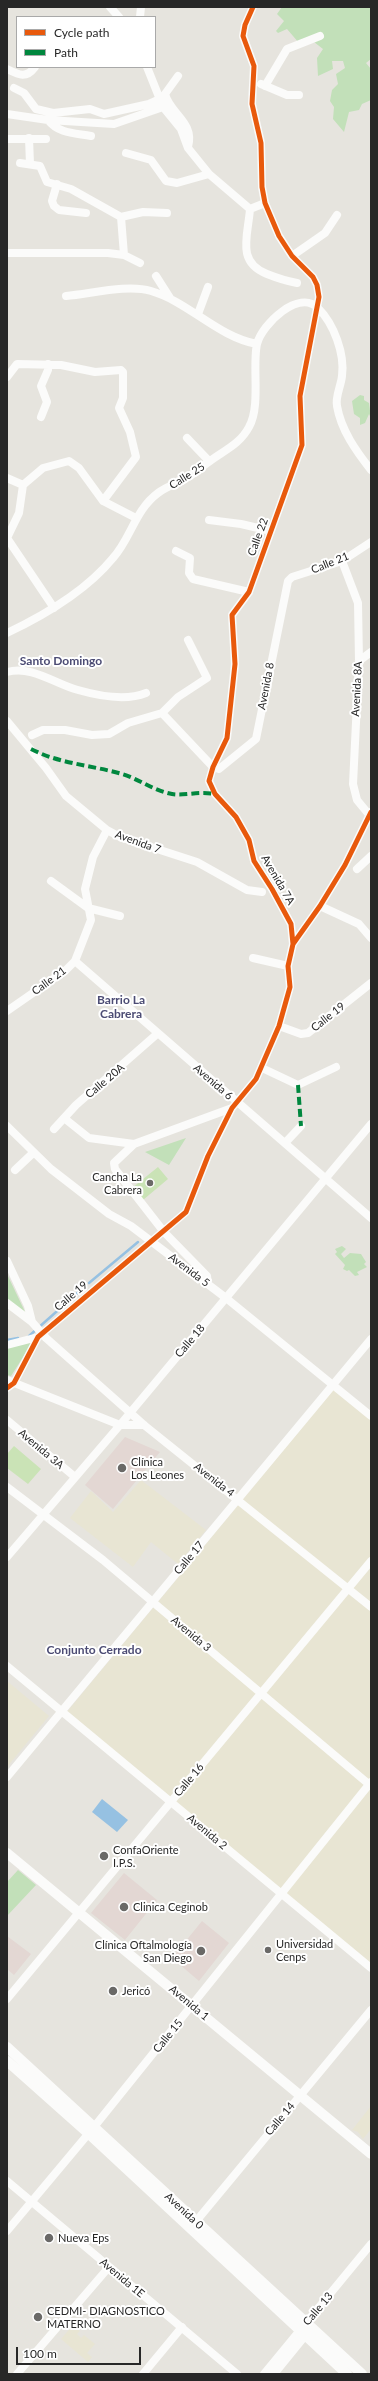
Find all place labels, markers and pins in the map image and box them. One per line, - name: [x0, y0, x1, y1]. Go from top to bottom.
- place label: Cancha La Cabrera: [92, 1170, 142, 1196]
- marker: Cancha La Cabrera: [145, 1178, 155, 1188]
- place label: Clínica Los Leones: [131, 1455, 184, 1481]
- marker: Clínica Los Leones: [116, 1462, 128, 1474]
- place label: ConfaOriente I.P.S.: [113, 1843, 179, 1869]
- marker: ConfaOriente I.P.S.: [98, 1850, 110, 1862]
- place label: Clinica Ceginob: [133, 1900, 208, 1914]
- marker: Clinica Ceginob: [118, 1901, 130, 1913]
- place label: Universidad Cenps: [276, 1937, 333, 1963]
- place label: Clínica Oftalmología San Diego: [95, 1938, 192, 1964]
- marker: Clínica Oftalmología San Diego: [195, 1945, 207, 1957]
- marker: Universidad Cenps: [263, 1945, 273, 1955]
- place label: Jericó: [122, 1984, 150, 1998]
- marker: Jericó: [107, 1985, 119, 1997]
- place label: Nueva Eps: [58, 2231, 109, 2245]
- marker: Nueva Eps: [43, 2232, 55, 2244]
- place label: CEDMI- DIAGNOSTICO MATERNO: [47, 2304, 165, 2330]
- marker: CEDMI- DIAGNOSTICO MATERNO: [32, 2311, 44, 2323]

